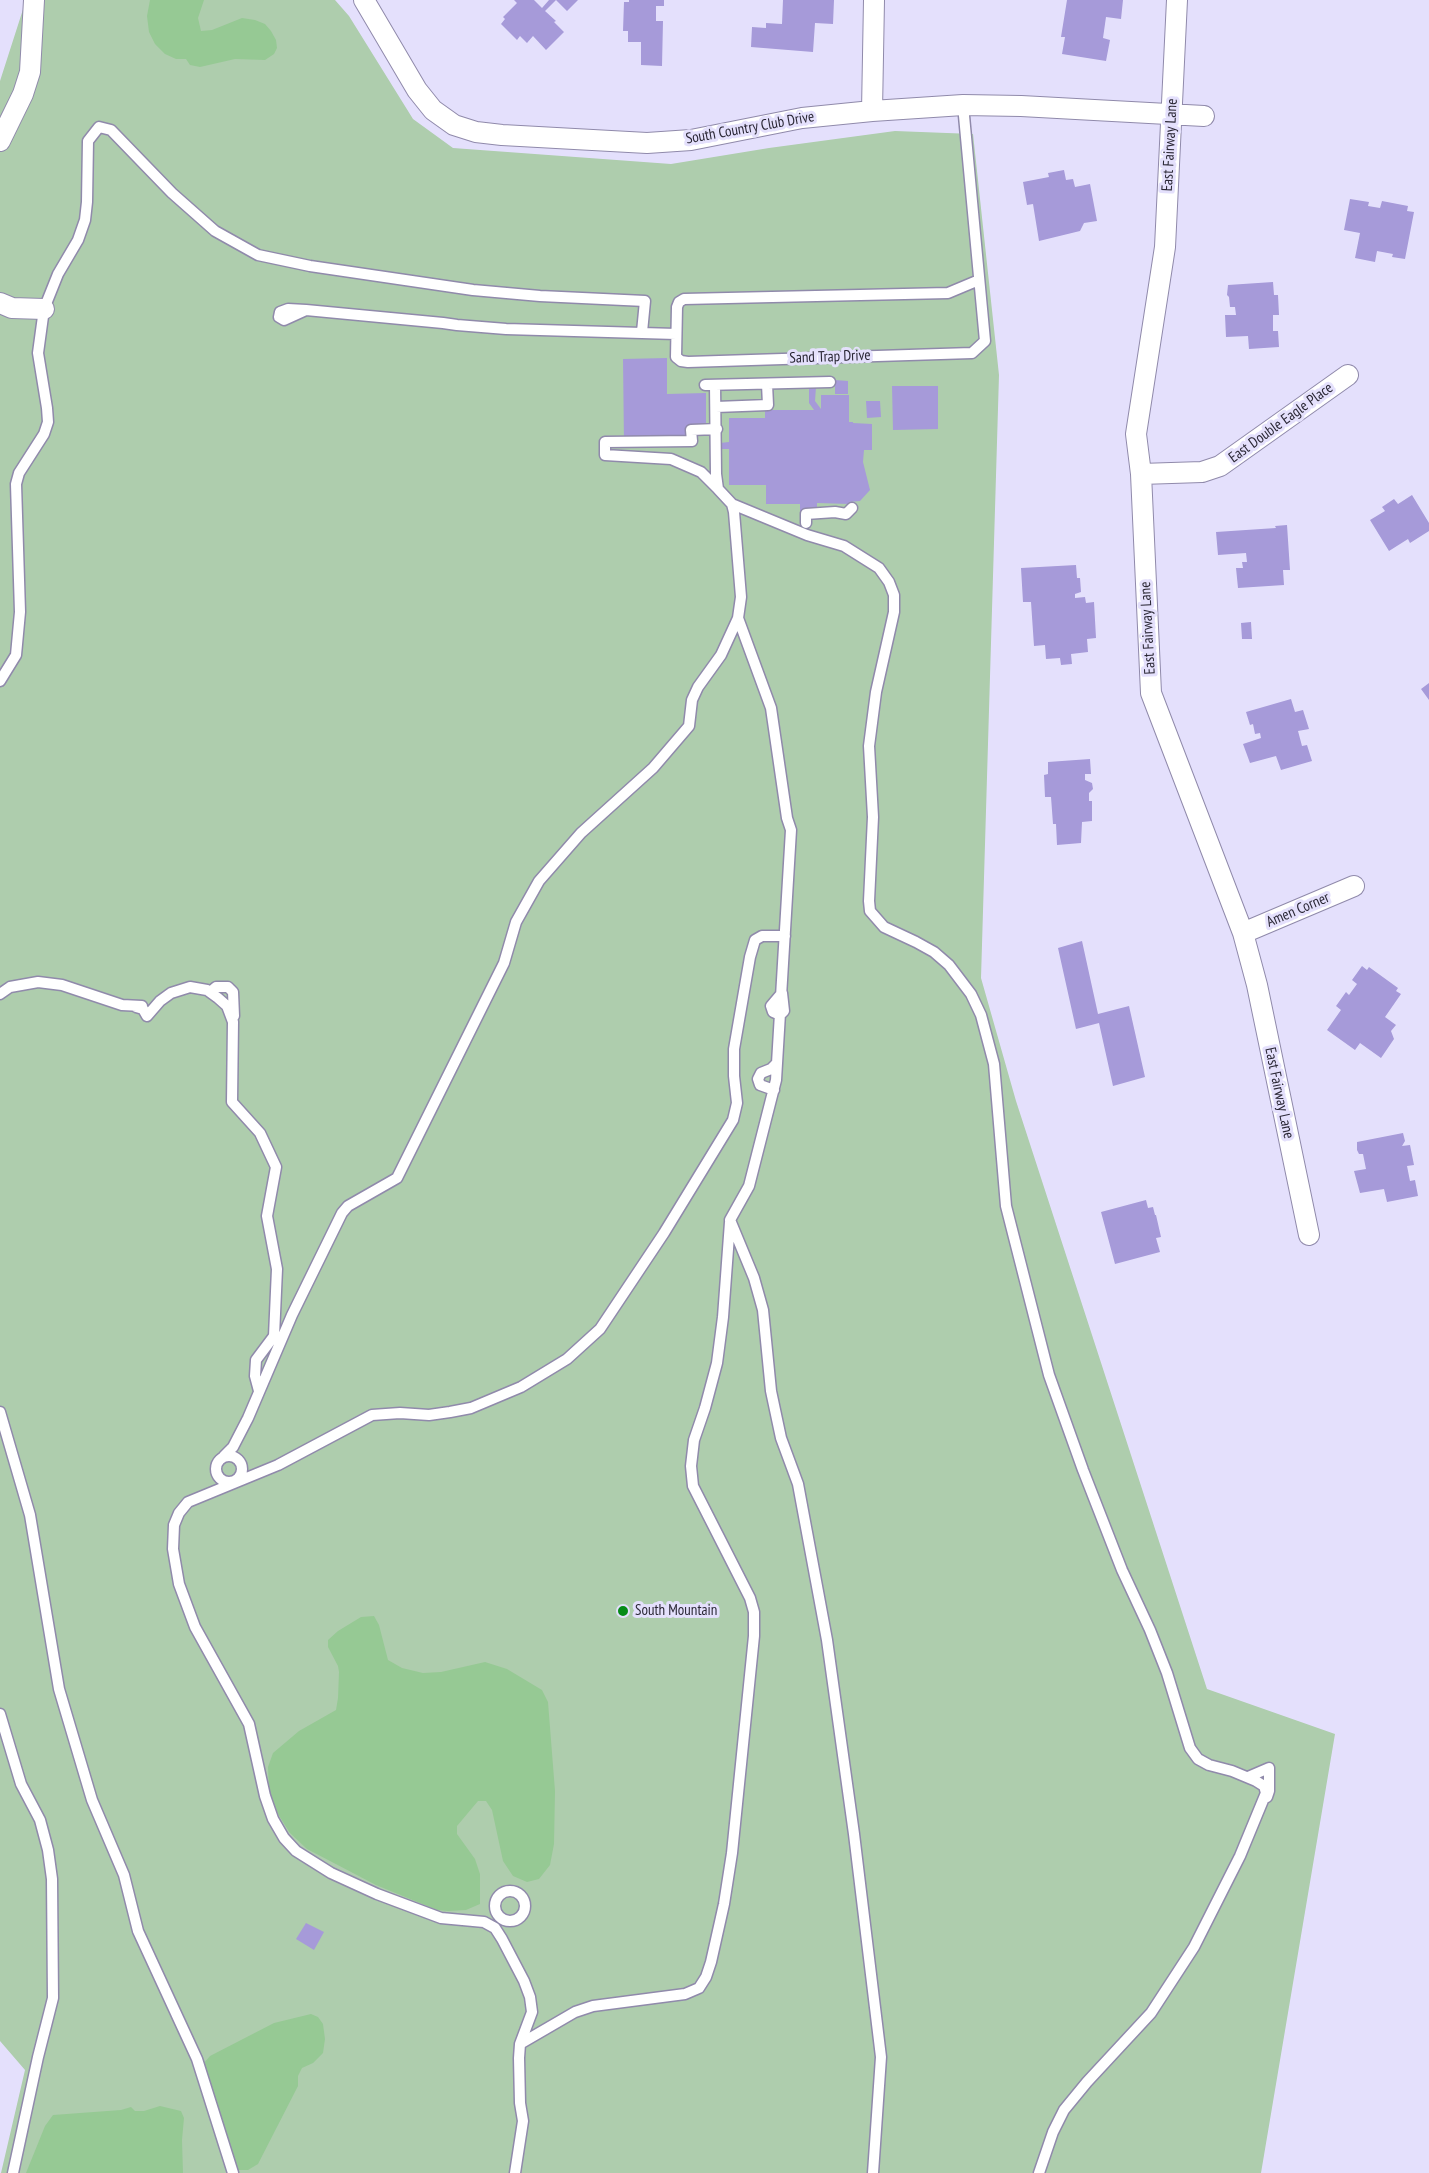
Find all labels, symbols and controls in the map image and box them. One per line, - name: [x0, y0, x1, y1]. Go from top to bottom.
- street label: East Fairway Lane: [1159, 98, 1181, 192]
- street label: South Country Club Drive: [684, 108, 816, 148]
- street label: Sand Trap Drive: [789, 347, 871, 367]
- street label: East Double Eagle Place: [1225, 379, 1337, 467]
- street label: East Fairway Lane: [1137, 581, 1159, 675]
- street label: Amen Corner: [1264, 889, 1332, 931]
- street label: East Fairway Lane: [1261, 1046, 1297, 1140]
- place label: South Mountain: [635, 1602, 717, 1620]
- marker: South Mountain: [616, 1604, 630, 1618]

